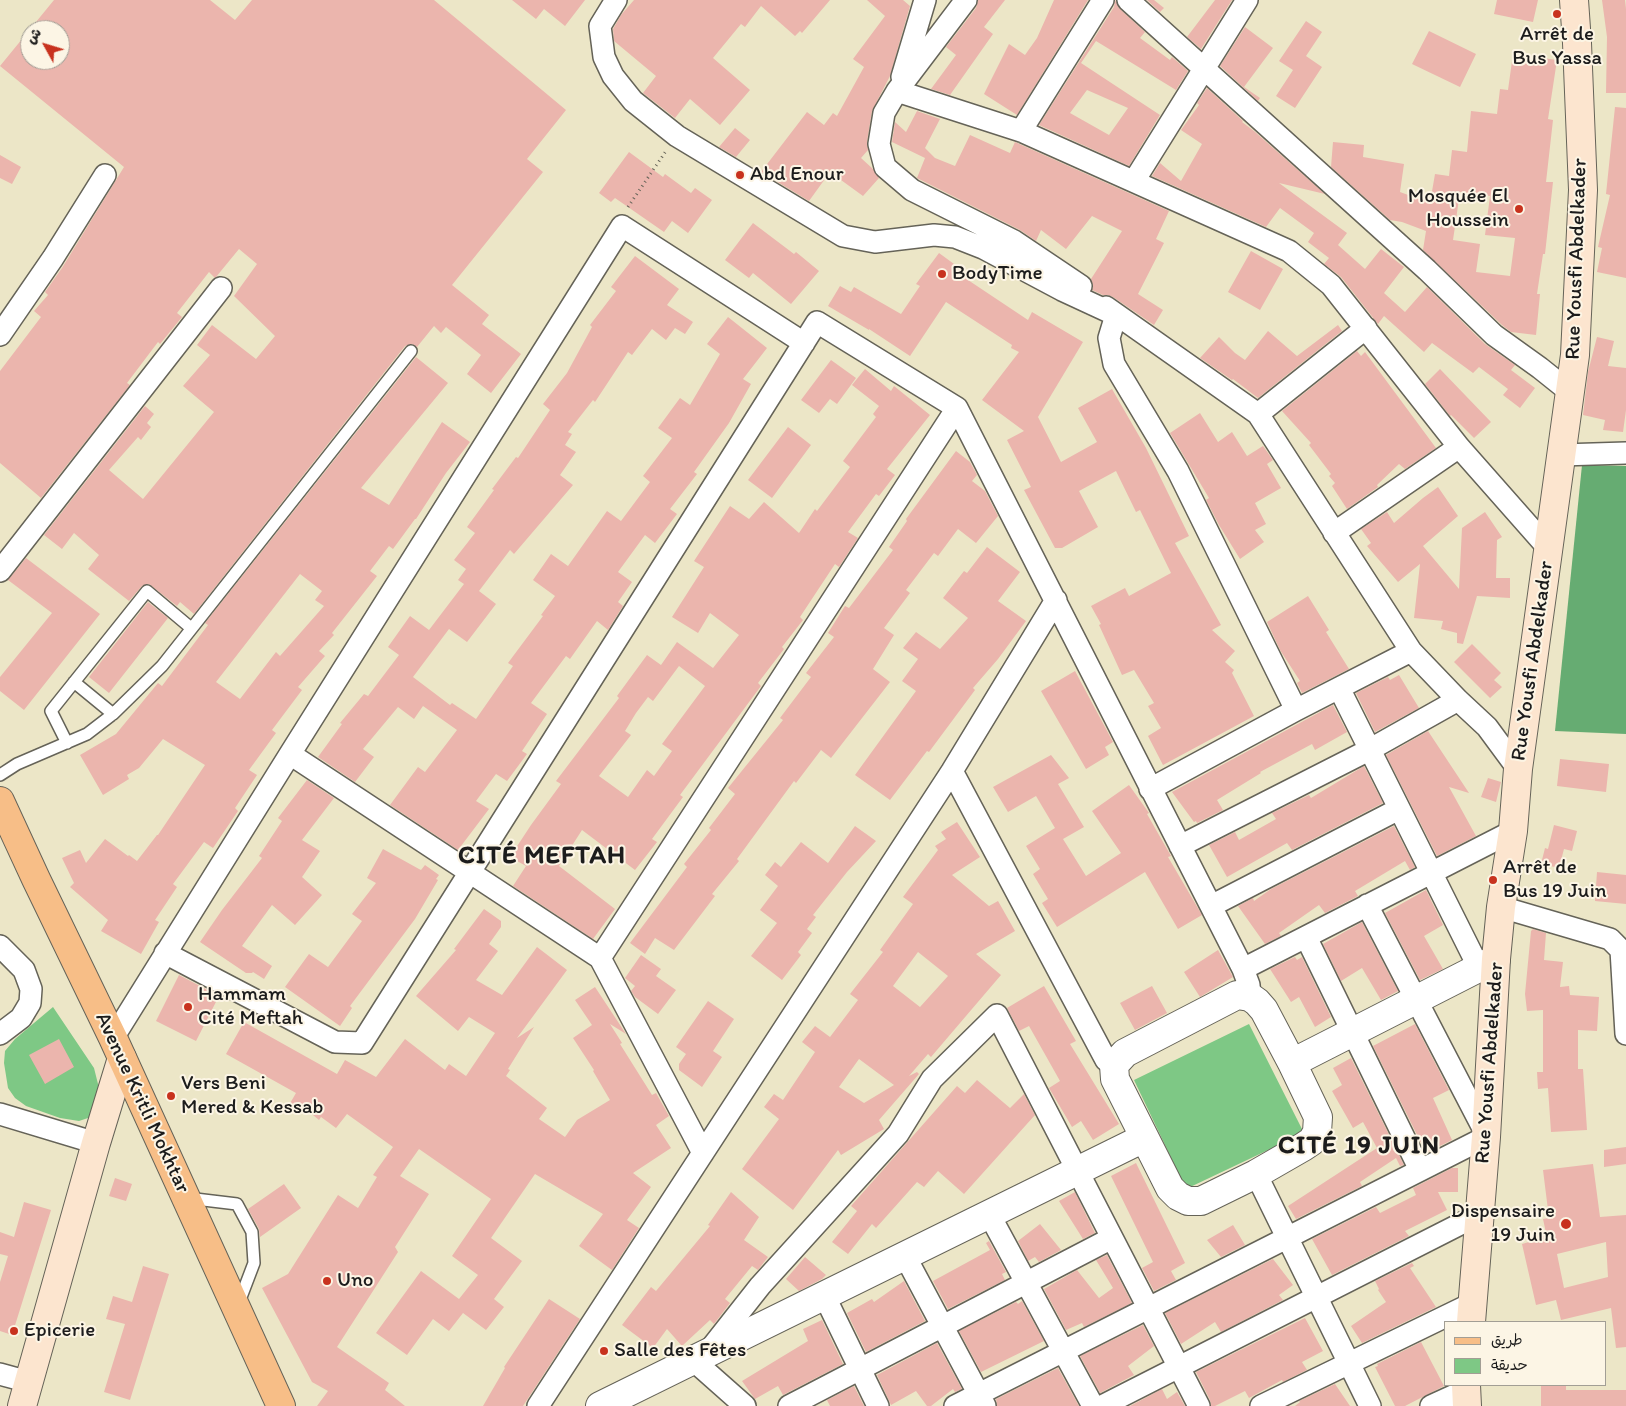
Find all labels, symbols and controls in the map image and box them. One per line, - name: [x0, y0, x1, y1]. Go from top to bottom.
- marker: Arrêt de Bus Yassa: [1551, 8, 1563, 20]
- north arrow: [20, 20, 70, 70]
- place label: Arrêt de Bus Yassa: [1512, 22, 1602, 72]
- text: ش: [22, 25, 45, 47]
- street label: Rue Yousfi Abdelkader: [1561, 158, 1593, 360]
- place label: Abd Enour: [750, 162, 844, 188]
- marker: Abd Enour: [734, 169, 746, 181]
- place label: Mosquée El Houssein: [1408, 184, 1509, 234]
- marker: Mosquée El Houssein: [1513, 203, 1525, 215]
- place label: BodyTime: [952, 261, 1043, 287]
- marker: BodyTime: [936, 268, 948, 280]
- street label: Rue Yousfi Abdelkader: [1506, 559, 1560, 763]
- district label: CITÉ MEFTAH: [456, 840, 628, 872]
- place label: Arrêt de Bus 19 Juin: [1503, 855, 1607, 905]
- marker: Arrêt de Bus 19 Juin: [1487, 874, 1499, 886]
- street label: Rue Yousfi Abdelkader: [1470, 962, 1510, 1164]
- place label: Hammam Cité Meftah: [198, 982, 303, 1032]
- marker: Hammam Cité Meftah: [182, 1001, 194, 1013]
- street label: Avenue Kritli Mokhtar: [89, 1009, 195, 1197]
- place label: Vers Beni Mered & Kessab: [181, 1071, 323, 1121]
- marker: Vers Beni Mered & Kessab: [165, 1090, 177, 1102]
- district label: CITÉ 19 JUIN: [1278, 1130, 1440, 1162]
- place label: Dispensaire 19 Juin: [1451, 1199, 1555, 1249]
- marker: Dispensaire 19 Juin: [1559, 1217, 1573, 1231]
- place label: Uno: [337, 1268, 373, 1294]
- marker: Uno: [321, 1275, 333, 1287]
- place label: Epicerie: [24, 1318, 95, 1344]
- legend: [1444, 1321, 1606, 1386]
- marker: Epicerie: [8, 1325, 20, 1337]
- text: طريق: [1491, 1331, 1523, 1349]
- place label: Salle des Fêtes: [614, 1338, 746, 1364]
- marker: Salle des Fêtes: [598, 1345, 610, 1357]
- text: حديقة: [1491, 1356, 1528, 1374]

